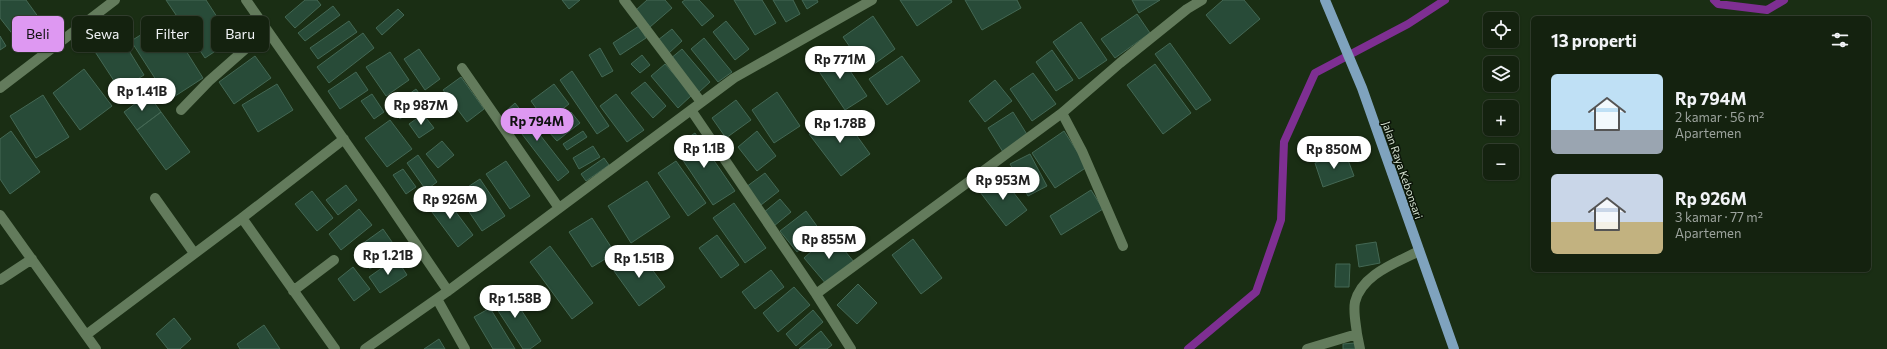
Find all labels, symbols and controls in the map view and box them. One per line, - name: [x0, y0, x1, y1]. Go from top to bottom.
- map controls: [1483, 12, 1519, 180]
- button: locate: [1483, 12, 1519, 48]
- chip: Beli: [12, 16, 64, 52]
- chip: Sewa: [72, 16, 133, 52]
- chip: Filter: [141, 16, 203, 52]
- chip: Baru: [211, 16, 269, 52]
- icon: filters: [1829, 29, 1851, 51]
- text: 13 properti: [1551, 30, 1637, 51]
- pin: Rp 771M: [803, 46, 877, 80]
- text: Rp 771M: [814, 51, 866, 67]
- button: layers: [1483, 56, 1519, 92]
- pin: Rp 1.41B: [101, 78, 183, 112]
- text: Rp 1.41B: [117, 83, 167, 99]
- text: Rp 794M: [1675, 88, 1747, 109]
- icon: home: [1583, 90, 1631, 138]
- pin: Rp 987M: [384, 92, 458, 126]
- text: Rp 987M: [394, 97, 448, 113]
- button: +: [1483, 100, 1519, 136]
- pin: Rp 794M: [500, 108, 574, 142]
- text: 2 kamar · 56 m²: [1675, 109, 1764, 125]
- pin: Rp 1.78B: [799, 110, 881, 144]
- text: Rp 794M: [510, 113, 564, 129]
- text: Rp 1.78B: [814, 115, 866, 131]
- street label: Jalan Raya Kebonsari: [1379, 119, 1426, 221]
- text: Apartemen: [1675, 125, 1741, 141]
- pin: Rp 1.1B: [667, 135, 741, 169]
- pin: Rp 850M: [1297, 136, 1371, 170]
- text: Rp 1.1B: [683, 140, 725, 156]
- text: Rp 850M: [1306, 141, 1362, 157]
- button: −: [1483, 144, 1519, 180]
- pin: Rp 953M: [966, 167, 1040, 201]
- text: Rp 953M: [976, 172, 1030, 188]
- pin: Rp 926M: [413, 186, 487, 220]
- text: Rp 926M: [1675, 188, 1747, 209]
- icon: home: [1583, 190, 1631, 238]
- text: Rp 926M: [423, 191, 477, 207]
- text: 3 kamar · 77 m²: [1675, 209, 1763, 225]
- text: Apartemen: [1675, 225, 1741, 241]
- pin: Rp 855M: [792, 226, 866, 260]
- text: Rp 855M: [802, 231, 856, 247]
- pin: Rp 1.21B: [347, 242, 429, 276]
- pin: Rp 1.51B: [598, 245, 680, 279]
- text: Rp 1.21B: [363, 247, 413, 263]
- text: Rp 1.51B: [614, 250, 664, 266]
- pin: Rp 1.58B: [474, 285, 556, 319]
- text: Rp 1.58B: [489, 290, 541, 306]

